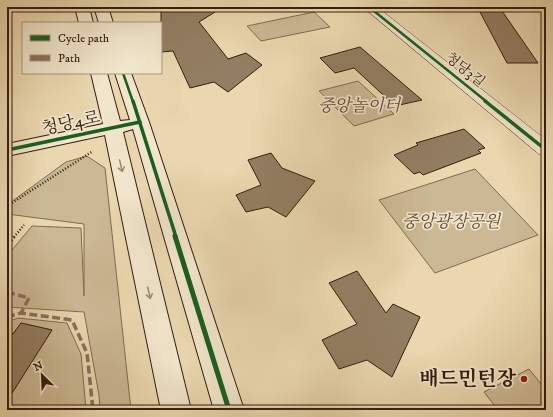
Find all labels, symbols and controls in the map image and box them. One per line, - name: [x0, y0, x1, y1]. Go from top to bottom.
- legend: [22, 22, 162, 74]
- text: Cycle path: [58, 31, 110, 46]
- street label: 청당3길: [442, 49, 488, 91]
- text: Path: [58, 51, 81, 66]
- park label: 중앙놀이터: [318, 95, 402, 117]
- street label: 청당4로: [40, 106, 103, 140]
- one-way arrow: [118, 159, 126, 172]
- park label: 중앙광장공원: [402, 211, 502, 233]
- one-way arrow: [146, 286, 154, 299]
- north arrow: [22, 355, 62, 395]
- text: N: [31, 359, 45, 375]
- place label: 배드민턴장: [419, 367, 517, 392]
- marker: 배드민턴장: [519, 374, 529, 384]

